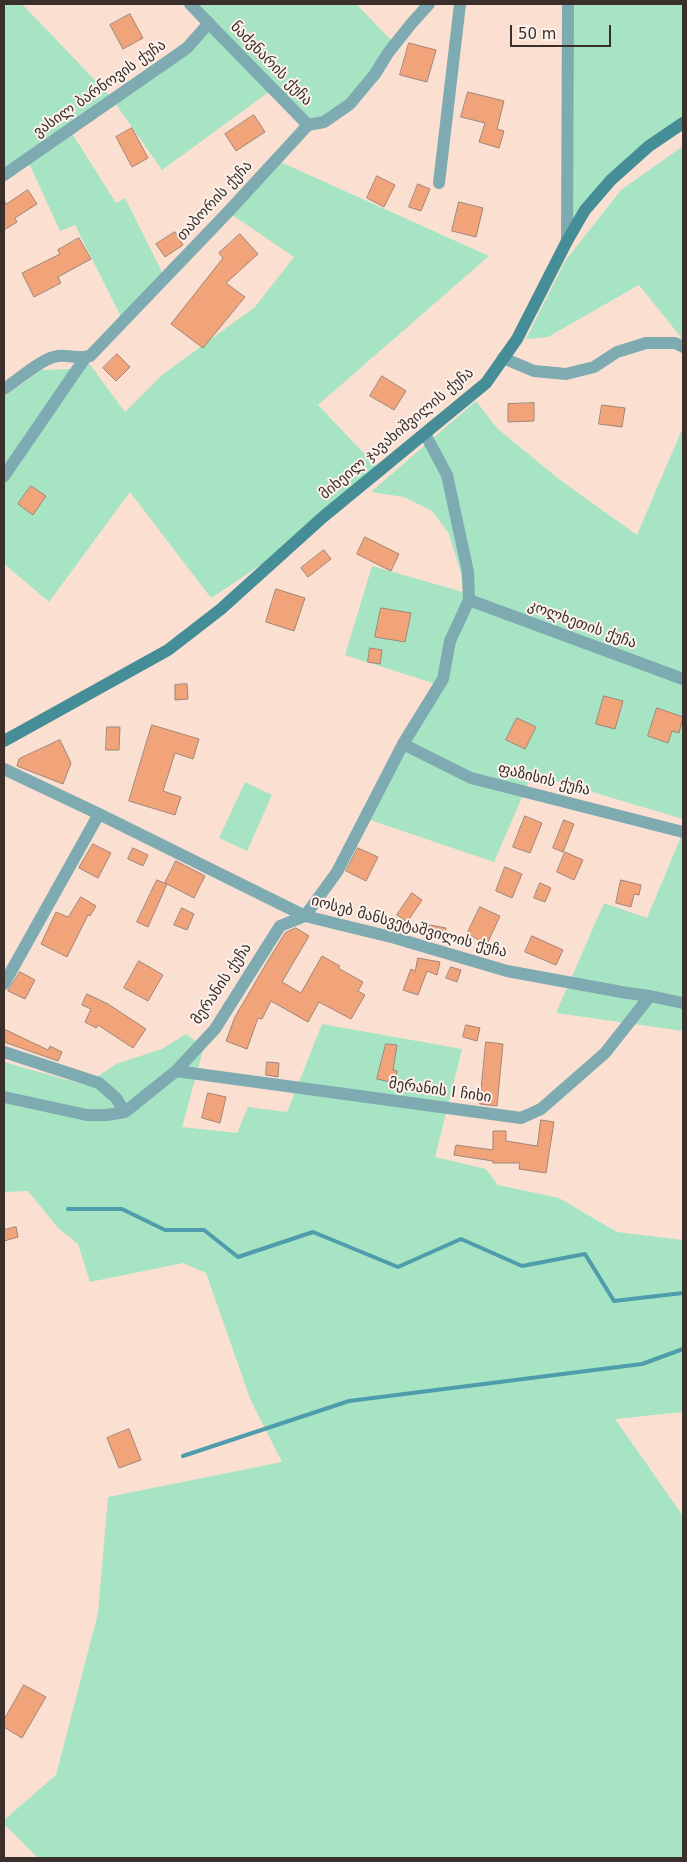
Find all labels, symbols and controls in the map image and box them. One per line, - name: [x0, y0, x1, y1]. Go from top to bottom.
- scale bar: [512, 15, 613, 47]
- street label: ნაძვნარის ქუჩა: [226, 18, 316, 110]
- text: 50 m: [518, 25, 556, 43]
- street label: ვასილ ბარნოვის ქუჩა: [30, 36, 170, 142]
- street label: თაბორის ქუჩა: [173, 157, 257, 245]
- street label: მიხეილ ჯავახიშვილის ქუჩა: [316, 364, 478, 504]
- street label: კოლხეთის ქუჩა: [525, 597, 639, 653]
- street label: ფაზისის ქუჩა: [496, 760, 592, 800]
- street label: იოსებ მანსვეტაშვილის ქუჩა: [309, 892, 509, 962]
- street label: მერანის ქუჩა: [188, 940, 256, 1028]
- street label: მერანის I ჩიხი: [387, 1075, 493, 1107]

